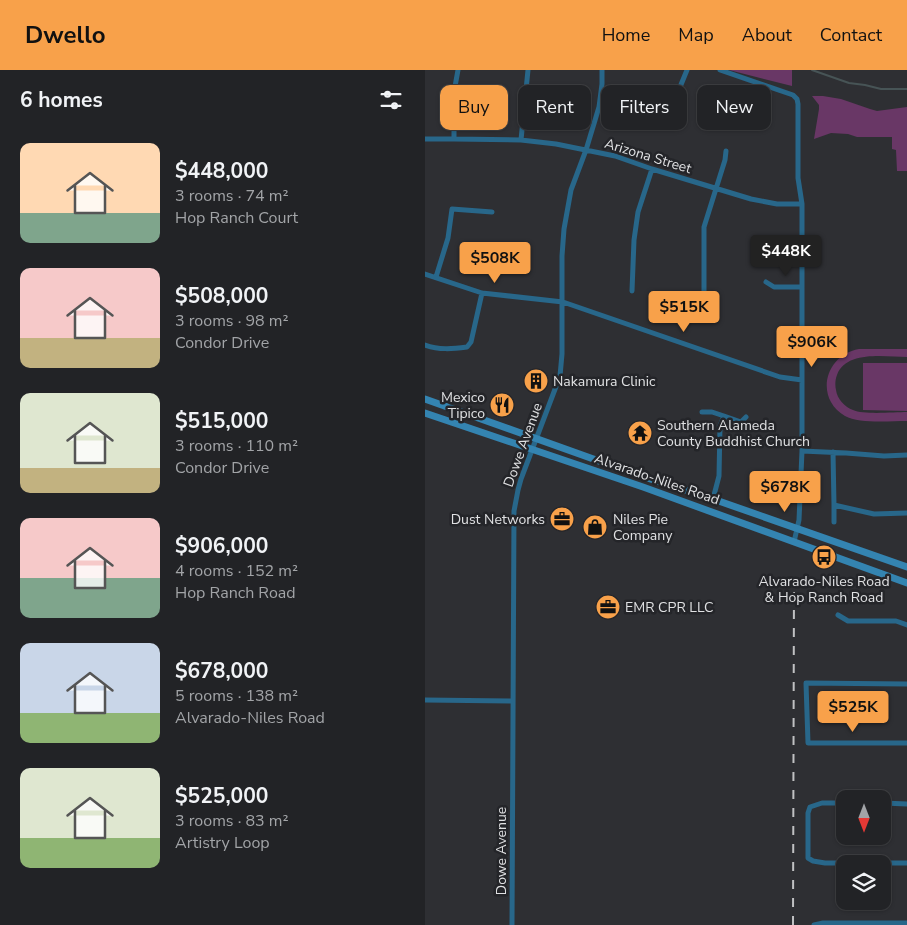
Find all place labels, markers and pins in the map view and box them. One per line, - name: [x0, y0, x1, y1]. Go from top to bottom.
- pin: $448K: [751, 234, 821, 277]
- pin: $508K: [460, 242, 530, 284]
- pin: $515K: [649, 290, 719, 333]
- pin: $906K: [777, 326, 847, 368]
- building icon: Nakamura Clinic: [523, 368, 549, 394]
- place label: Nakamura Clinic: [553, 372, 656, 391]
- place label: Mexico Tipico: [441, 388, 485, 423]
- restaurant icon: Mexico Tipico: [489, 392, 515, 418]
- place label: Southern Alameda County Buddhist Church: [657, 416, 810, 451]
- temple icon: Southern Alameda County Buddhist Church: [627, 420, 653, 446]
- pin: $678K: [750, 470, 820, 513]
- office icon: Dust Networks: [549, 506, 575, 532]
- place label: Dust Networks: [451, 510, 545, 529]
- place label: Niles Pie Company: [613, 510, 673, 545]
- shop icon: Niles Pie Company: [582, 514, 608, 540]
- bus stop icon: Alvarado-Niles Road & Hop Ranch Road: [811, 544, 837, 570]
- place label: Alvarado-Niles Road & Hop Ranch Road: [758, 572, 890, 607]
- office icon: EMR CPR LLC: [595, 594, 621, 620]
- place label: EMR CPR LLC: [625, 598, 713, 617]
- pin: $525K: [818, 690, 888, 733]

